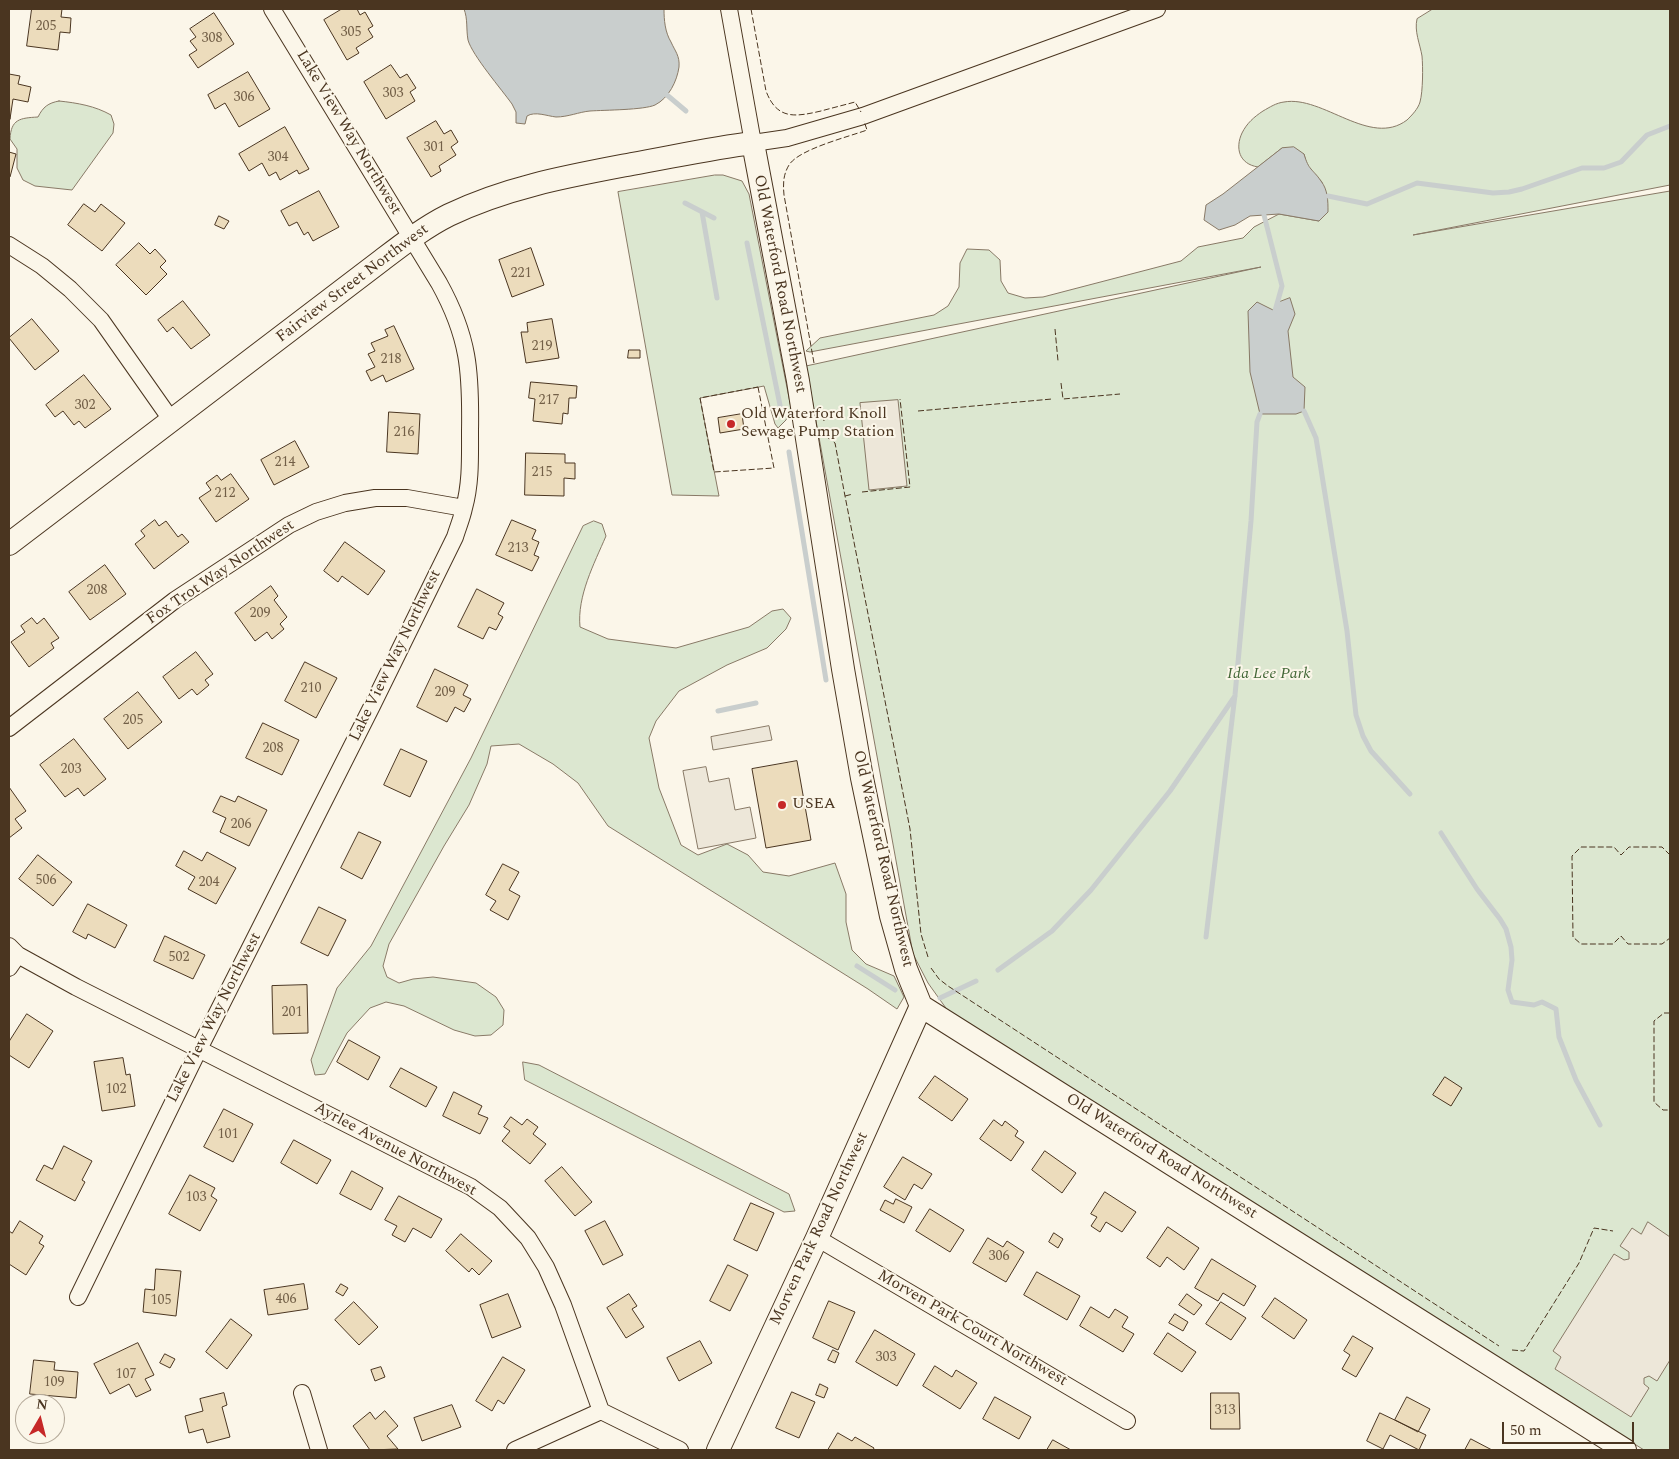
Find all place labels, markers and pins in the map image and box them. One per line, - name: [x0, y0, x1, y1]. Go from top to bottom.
- place label: Old Waterford Knoll Sewage Pump Station: [741, 405, 894, 443]
- marker: Old Waterford Knoll Sewage Pump Station: [725, 418, 737, 430]
- place label: USEA: [792, 795, 836, 815]
- marker: USEA: [776, 799, 788, 811]

